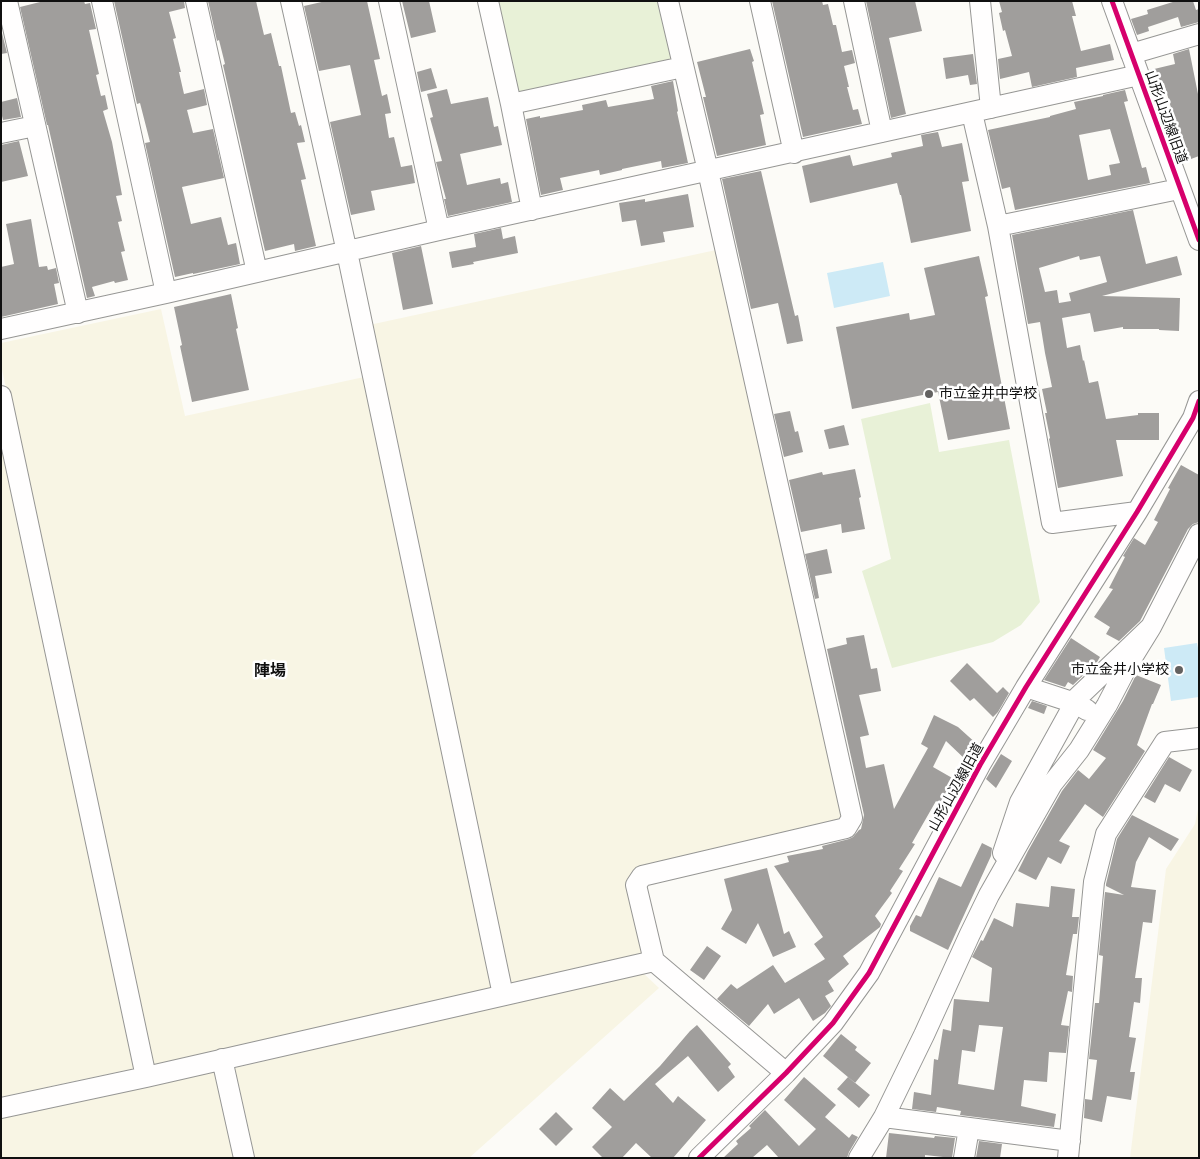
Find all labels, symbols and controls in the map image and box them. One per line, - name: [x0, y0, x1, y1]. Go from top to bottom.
- street label: 山形山辺線旧道: [1141, 68, 1191, 166]
- place label: 市立金井中学校: [939, 386, 1037, 402]
- marker: 市立金井中学校: [923, 388, 935, 400]
- district label: 陣場: [254, 661, 286, 681]
- place label: 市立金井小学校: [1071, 662, 1169, 678]
- marker: 市立金井小学校: [1173, 664, 1185, 676]
- street label: 山形山辺線旧道: [925, 740, 987, 834]

